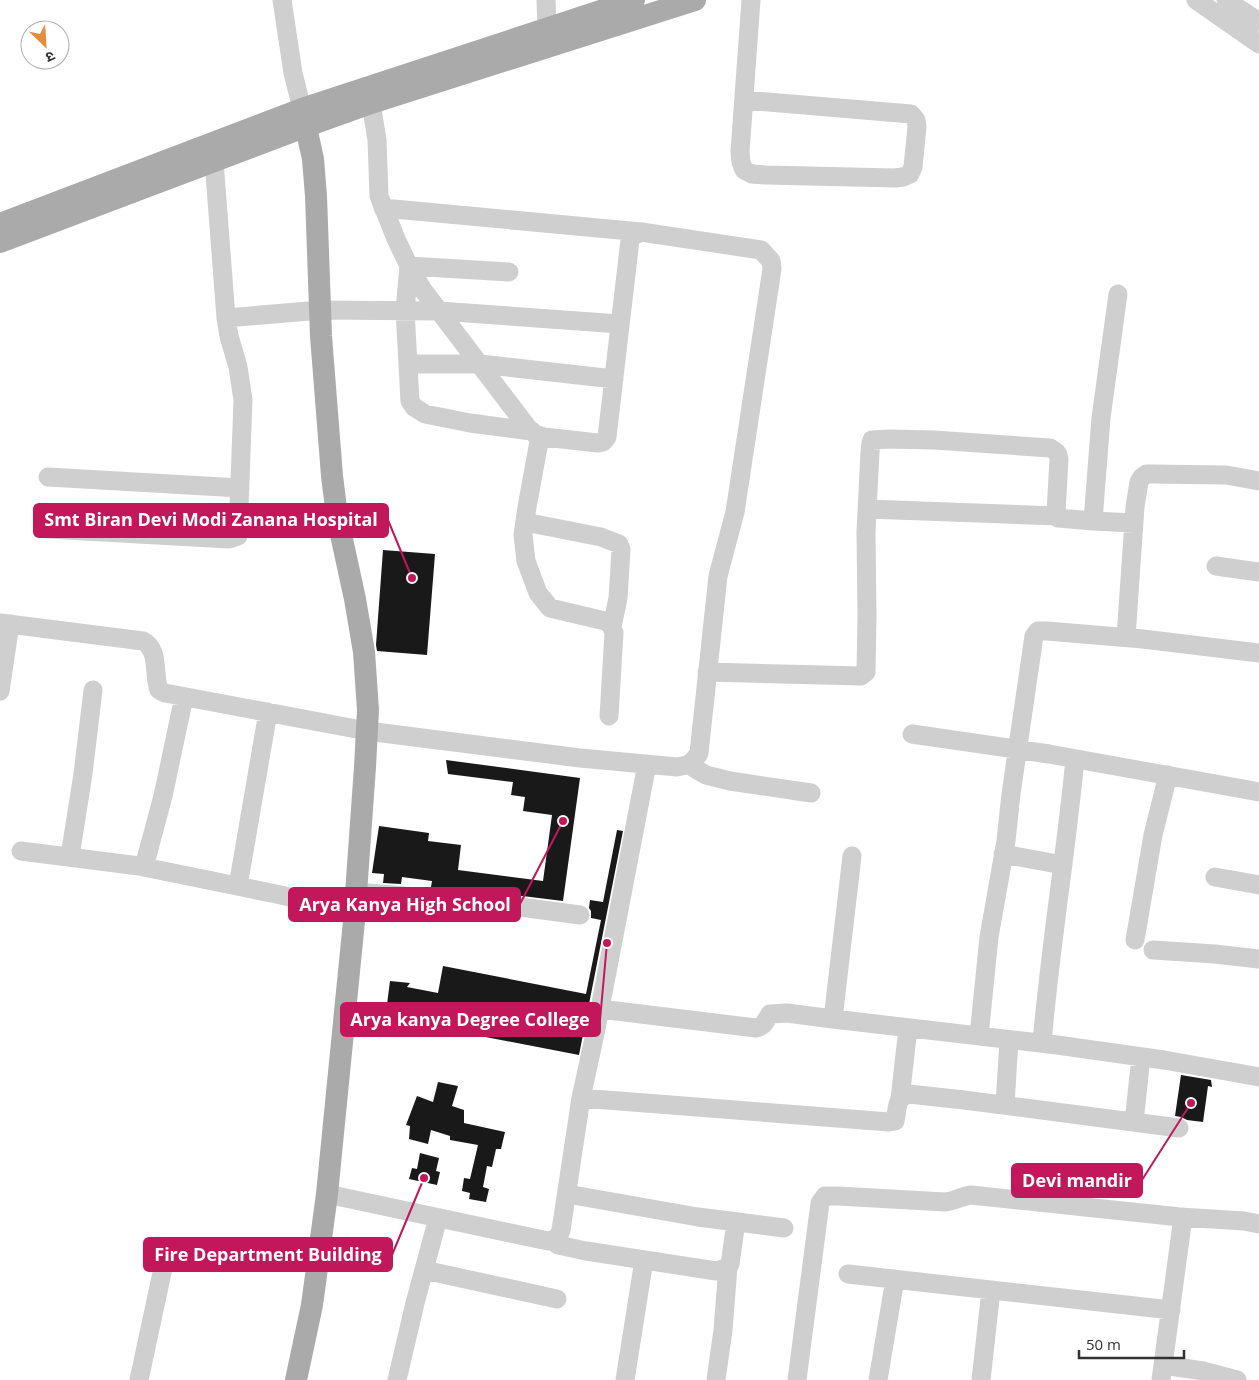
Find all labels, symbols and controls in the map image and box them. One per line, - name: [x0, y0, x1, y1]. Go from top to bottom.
- north arrow: [20, 20, 70, 70]
- text: उ: [42, 47, 58, 68]
- callout: Smt Biran Devi Modi Zanana Hospital: [34, 504, 388, 537]
- text: Smt Biran Devi Modi Zanana Hospital: [44, 507, 378, 531]
- callout: Arya Kanya High School: [289, 888, 520, 921]
- text: Arya Kanya High School: [299, 892, 511, 916]
- callout: Arya kanya Degree College: [341, 1003, 600, 1036]
- text: Arya kanya Degree College: [350, 1007, 590, 1031]
- callout: Devi mandir: [1012, 1164, 1142, 1197]
- text: Devi mandir: [1022, 1168, 1132, 1192]
- callout: Fire Department Building: [144, 1238, 392, 1271]
- text: Fire Department Building: [154, 1242, 382, 1266]
- scale bar: [1079, 1328, 1184, 1360]
- text: 50 m: [1086, 1334, 1121, 1354]

